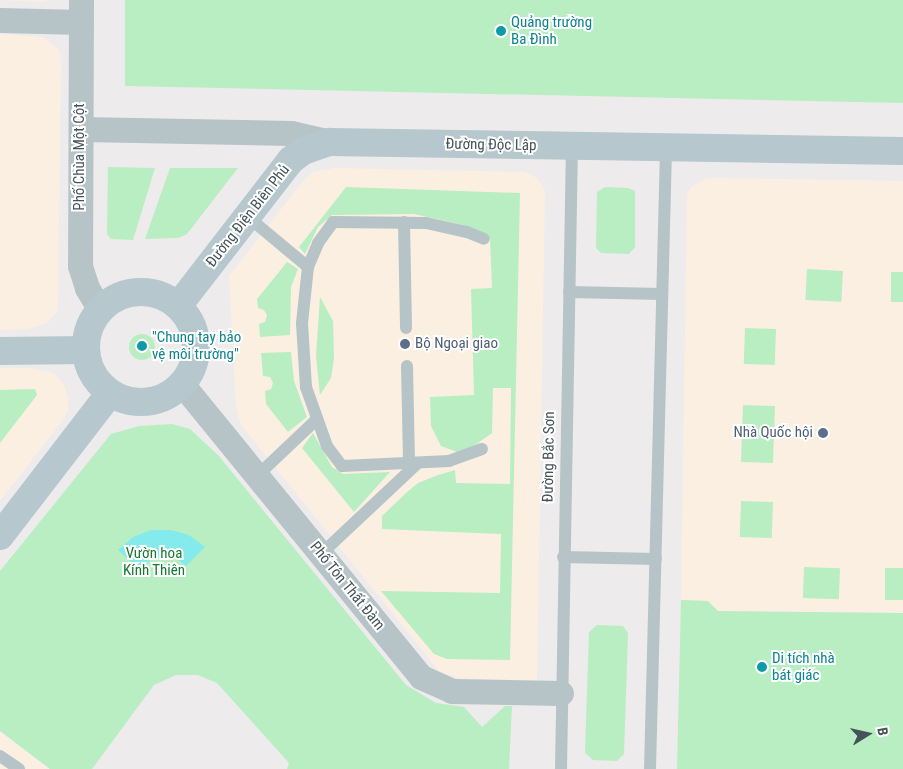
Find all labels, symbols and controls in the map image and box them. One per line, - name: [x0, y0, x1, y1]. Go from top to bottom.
- place label: Quảng trường Ba Đình: [511, 13, 592, 48]
- marker: Quảng trường Ba Đình: [495, 25, 507, 37]
- street label: Phố Chùa Một Cột: [71, 103, 89, 211]
- street label: Đường Độc Lập: [445, 135, 537, 155]
- street label: Đường Điện Biên Phủ: [202, 161, 294, 271]
- place label: "Chung tay bảo vệ môi trường": [152, 328, 241, 363]
- place label: Bộ Ngoại giao: [415, 335, 498, 353]
- marker: Bộ Ngoại giao: [399, 338, 411, 350]
- marker: "Chung tay bảo vệ môi trường": [136, 340, 148, 352]
- street label: Đường Bắc Sơn: [539, 411, 559, 503]
- place label: Nhà Quốc hội: [733, 424, 813, 442]
- marker: Nhà Quốc hội: [817, 427, 829, 439]
- street label: Phố Tôn Thất Đàm: [306, 538, 388, 634]
- park label: Vườn hoa Kính Thiên: [123, 544, 185, 579]
- place label: Di tích nhà bát giác: [772, 649, 835, 684]
- marker: Di tích nhà bát giác: [756, 661, 768, 673]
- north arrow: [843, 709, 893, 759]
- text: B: [874, 726, 891, 737]

